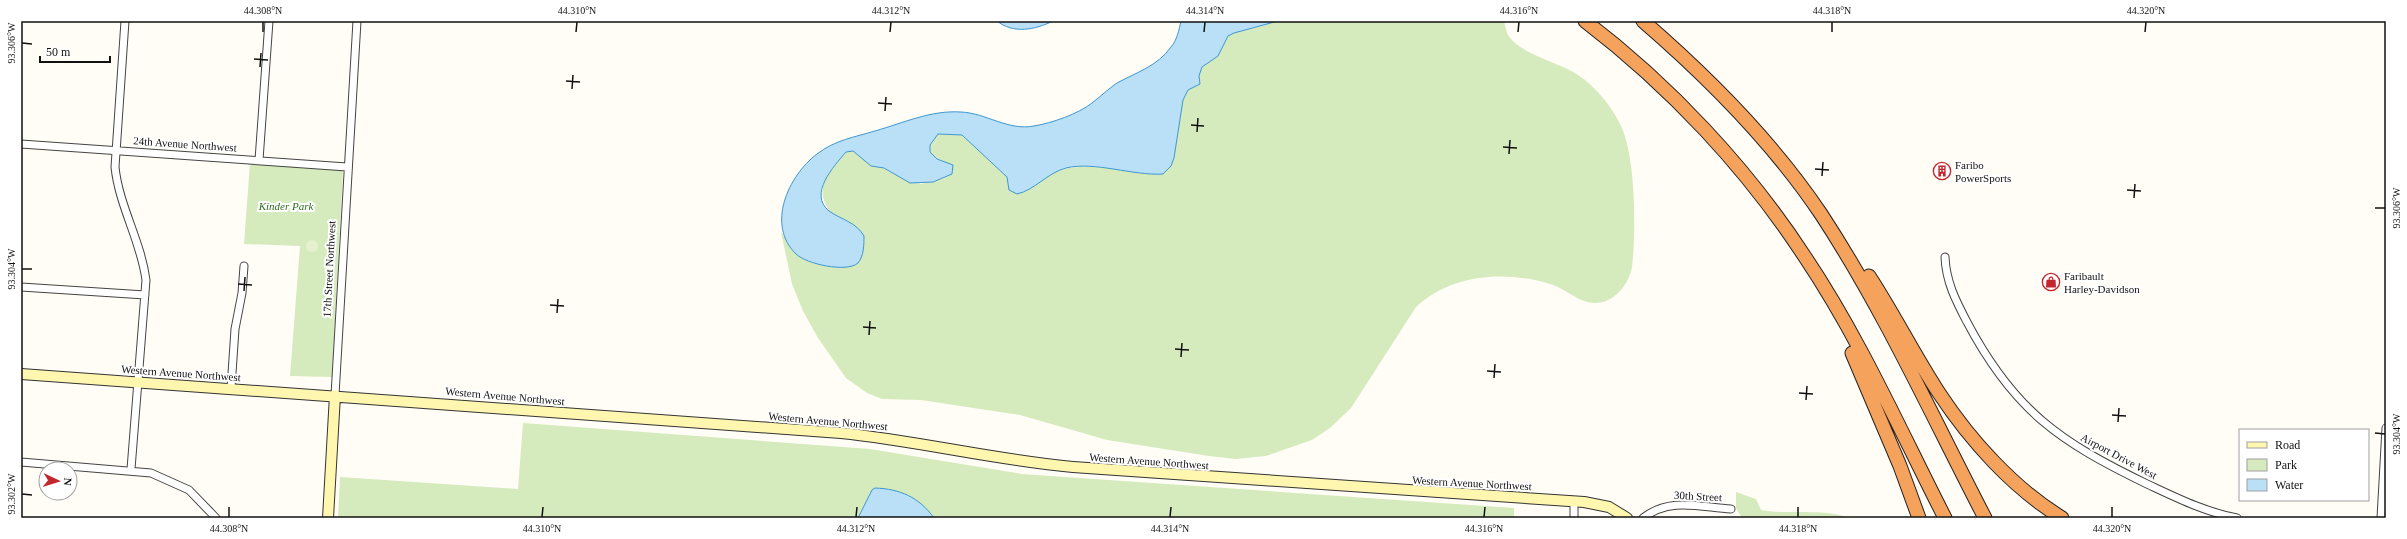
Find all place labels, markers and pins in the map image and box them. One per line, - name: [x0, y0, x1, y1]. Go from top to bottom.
- place label: Faribo PowerSports: [1955, 159, 2011, 184]
- building icon: Faribo PowerSports: [1932, 161, 1952, 181]
- place label: Faribault Harley-Davidson: [2064, 270, 2140, 295]
- shop icon: Faribault Harley-Davidson: [2041, 272, 2061, 292]

